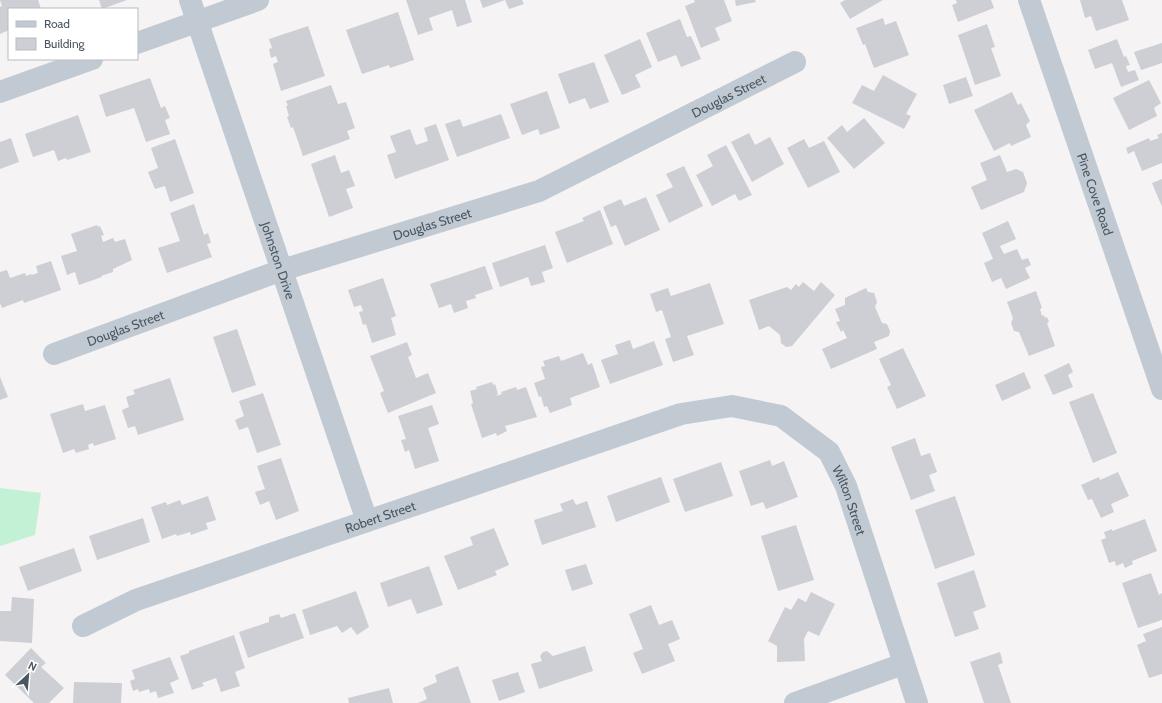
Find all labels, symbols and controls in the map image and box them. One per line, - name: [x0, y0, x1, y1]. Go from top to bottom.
- legend: [8, 8, 138, 60]
- text: Road: [44, 16, 70, 31]
- text: Building: [44, 36, 86, 51]
- street label: Douglas Street: [689, 70, 769, 121]
- street label: Pine Cove Road: [1074, 151, 1117, 237]
- street label: Douglas Street: [391, 204, 474, 243]
- street label: Johnston Drive: [258, 219, 299, 302]
- street label: Douglas Street: [85, 306, 167, 349]
- street label: Wilton Street: [829, 463, 870, 538]
- street label: Robert Street: [343, 497, 418, 536]
- north arrow: [8, 655, 48, 695]
- text: N: [26, 658, 39, 674]

